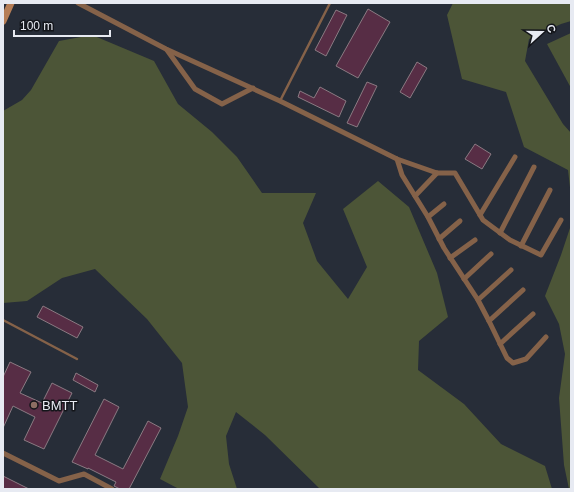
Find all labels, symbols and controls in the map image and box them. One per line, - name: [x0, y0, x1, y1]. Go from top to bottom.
- scale bar: [14, 12, 110, 38]
- north arrow: [522, 12, 562, 52]
- text: 100 m: [20, 19, 53, 33]
- text: С: [544, 23, 558, 34]
- place label: ВМТТ: [42, 398, 77, 413]
- marker: ВМТТ: [29, 400, 39, 410]

